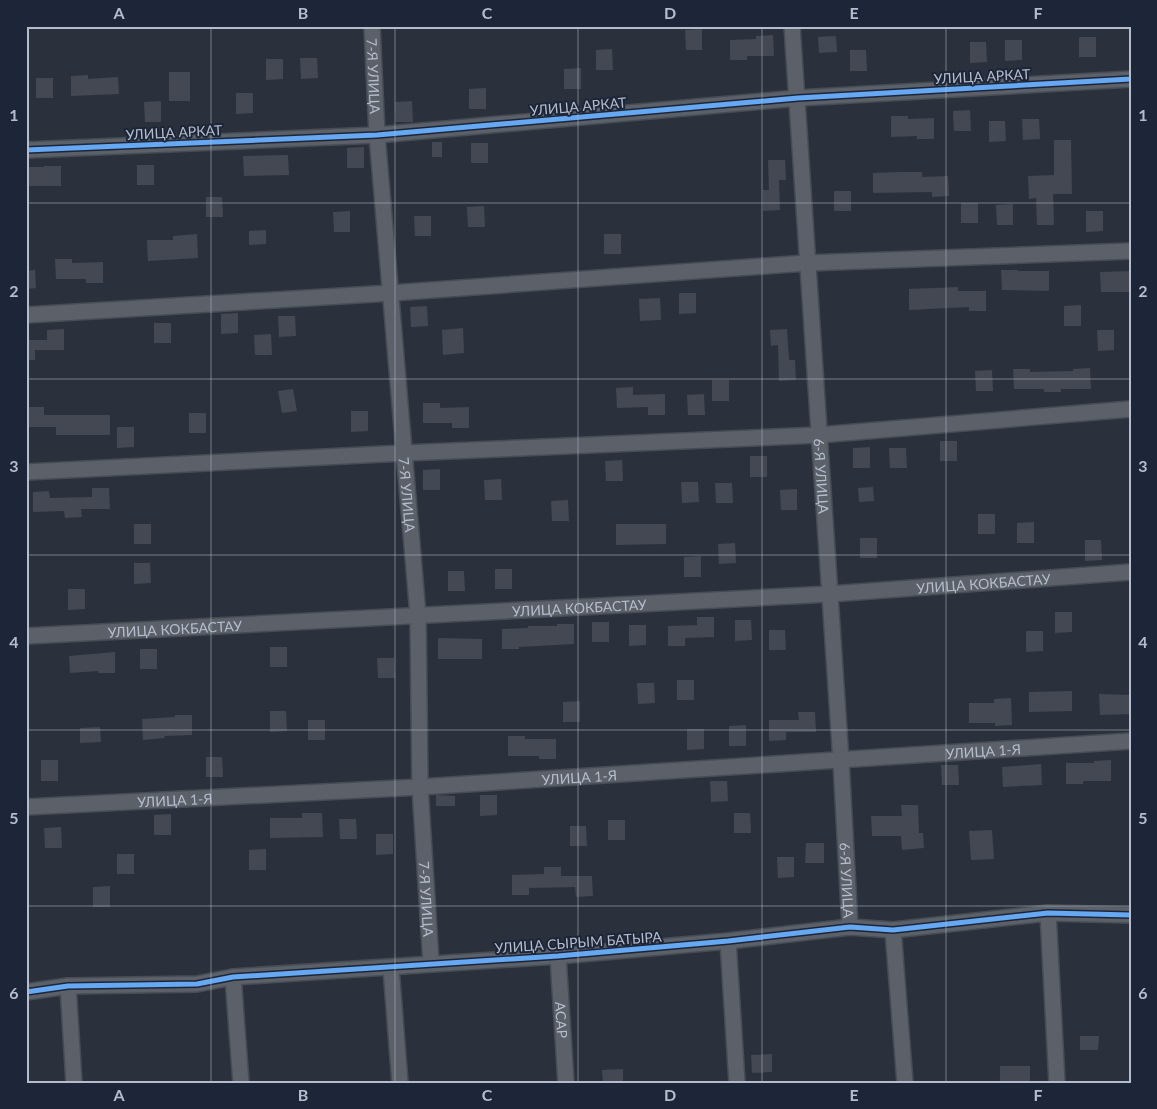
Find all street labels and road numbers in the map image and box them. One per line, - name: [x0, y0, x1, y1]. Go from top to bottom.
- street label: 7-Я УЛИЦА: [364, 38, 385, 115]
- street label: УЛИЦА АРКАТ: [933, 65, 1031, 87]
- street label: УЛИЦА АРКАТ: [529, 93, 628, 119]
- street label: УЛИЦА АРКАТ: [125, 121, 223, 143]
- street label: 6-Я УЛИЦА: [811, 438, 833, 515]
- street label: 7-Я УЛИЦА: [396, 456, 419, 533]
- street label: УЛИЦА КОКБАСТАУ: [916, 569, 1051, 596]
- street label: УЛИЦА КОКБАСТАУ: [512, 595, 647, 619]
- street label: УЛИЦА КОКБАСТАУ: [107, 616, 243, 640]
- street label: УЛИЦА 1-Я: [945, 740, 1022, 761]
- street label: УЛИЦА 1-Я: [541, 766, 617, 788]
- street label: УЛИЦА 1-Я: [137, 789, 213, 810]
- street label: 6-Я УЛИЦА: [837, 842, 858, 919]
- street label: 7-Я УЛИЦА: [416, 861, 438, 938]
- street label: УЛИЦА СЫРЫМ БАТЫРА: [494, 928, 663, 956]
- street label: АСАР: [552, 1001, 572, 1039]

